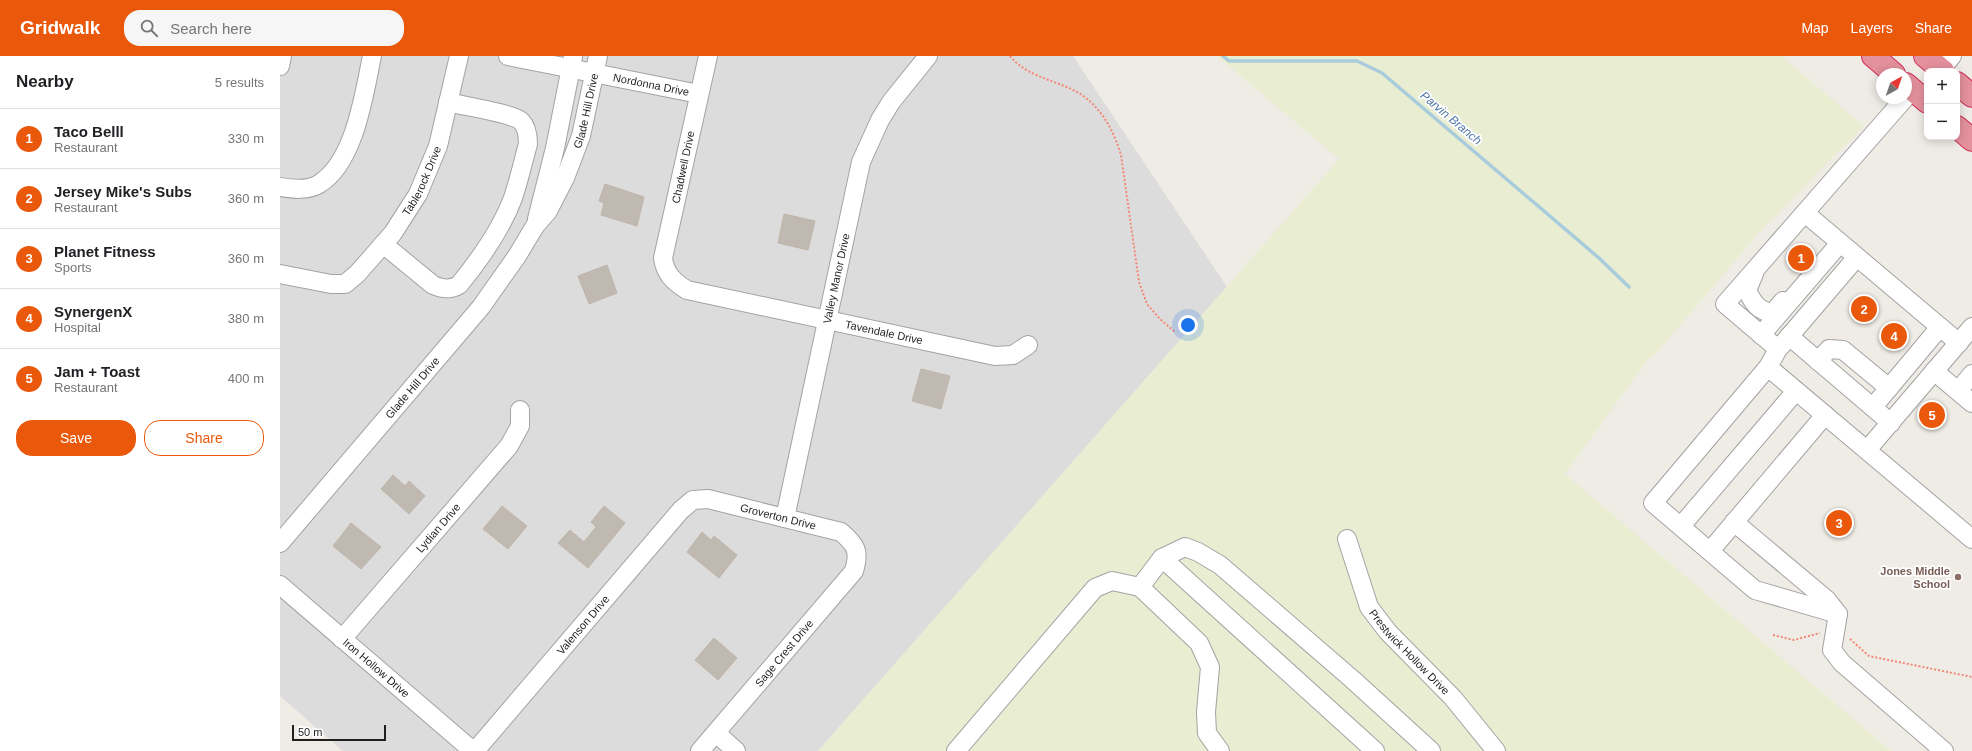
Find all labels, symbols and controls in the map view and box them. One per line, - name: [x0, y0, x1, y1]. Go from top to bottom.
- search box: [124, 10, 404, 46]
- text: Gridwalk: [20, 17, 100, 38]
- icon: search: [138, 17, 160, 39]
- text: Search here: [170, 20, 252, 37]
- text: Map: [1801, 20, 1829, 36]
- text: Layers: [1851, 20, 1893, 36]
- text: Share: [1915, 20, 1952, 36]
- north arrow: [1876, 68, 1912, 104]
- map controls: [1924, 68, 1960, 140]
- button: +: [1924, 68, 1960, 104]
- street label: Nordonna Drive: [612, 71, 690, 98]
- text: Nearby: [16, 72, 74, 91]
- street label: Glade Hill Drive: [571, 72, 600, 150]
- text: 5 results: [215, 75, 264, 90]
- water label: Parvin Branch: [1418, 88, 1485, 148]
- button: −: [1924, 104, 1960, 140]
- text: Taco Belll: [54, 123, 124, 140]
- street label: Chadwell Drive: [669, 130, 697, 204]
- text: 1: [25, 131, 33, 146]
- text: 330 m: [228, 131, 264, 146]
- text: Restaurant: [54, 140, 118, 155]
- street label: Tablerock Drive: [400, 144, 443, 218]
- text: Jersey Mike's Subs: [54, 183, 192, 200]
- text: 2: [25, 191, 33, 206]
- text: 360 m: [228, 191, 264, 206]
- text: Restaurant: [54, 200, 118, 215]
- street label: Valley Manor Drive: [821, 232, 852, 325]
- text: Planet Fitness: [54, 243, 156, 260]
- pin: 1: [1788, 243, 1814, 273]
- text: 3: [25, 251, 33, 266]
- text: 360 m: [228, 251, 264, 266]
- text: Sports: [54, 260, 92, 275]
- pin: 2: [1851, 294, 1877, 324]
- text: SynergenX: [54, 303, 132, 320]
- text: 4: [25, 311, 33, 326]
- text: 380 m: [228, 311, 264, 326]
- your location: [1178, 315, 1198, 335]
- street label: Tavendale Drive: [844, 318, 924, 346]
- text: Hospital: [54, 320, 101, 335]
- pin: 4: [1881, 321, 1907, 351]
- street label: Glade Hill Drive: [383, 355, 442, 421]
- text: Jam + Toast: [54, 363, 140, 380]
- text: 5: [25, 371, 33, 386]
- text: 400 m: [228, 371, 264, 386]
- text: Restaurant: [54, 380, 118, 395]
- pin: 5: [1919, 400, 1945, 430]
- button: Save: [16, 420, 136, 456]
- button: Share: [144, 420, 264, 456]
- street label: Lydian Drive: [414, 501, 463, 555]
- street label: Groverton Drive: [739, 501, 817, 532]
- pin: 3: [1826, 508, 1852, 538]
- place label: Jones Middle School: [1880, 565, 1950, 590]
- marker: Jones Middle School: [1953, 572, 1963, 582]
- street label: Valenson Drive: [554, 593, 611, 657]
- street label: Prestwick Hollow Drive: [1367, 607, 1452, 697]
- street label: Sage Crest Drive: [752, 617, 816, 689]
- street label: Iron Hollow Drive: [341, 636, 412, 700]
- scale bar: [292, 723, 386, 742]
- text: 50 m: [298, 726, 322, 738]

